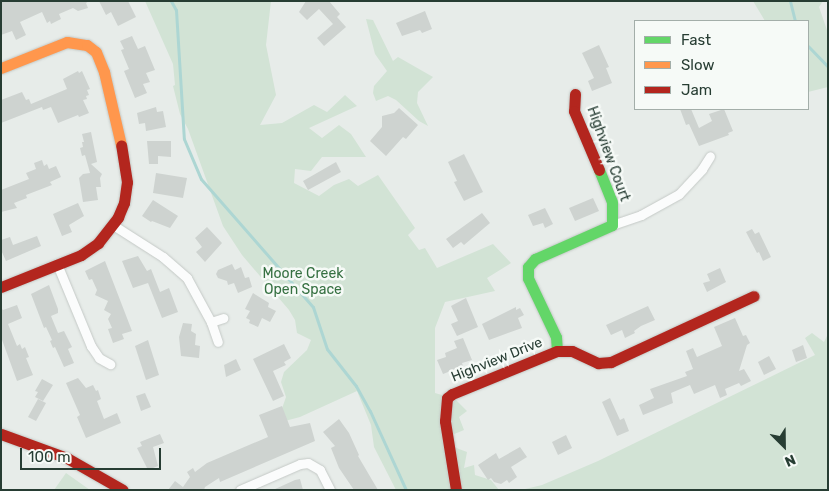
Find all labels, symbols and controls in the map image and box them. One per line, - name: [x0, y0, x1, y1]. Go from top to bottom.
- legend: [634, 20, 809, 110]
- text: Fast: [681, 31, 711, 49]
- text: Slow: [681, 56, 714, 74]
- text: Jam: [681, 81, 712, 99]
- street label: Highview Court: [583, 104, 633, 204]
- park label: Moore Creek Open Space: [262, 266, 344, 298]
- street label: Highview Drive: [449, 334, 545, 386]
- north arrow: [759, 421, 809, 471]
- scale bar: [22, 438, 164, 470]
- text: 100 m: [28, 448, 70, 466]
- text: N: [782, 450, 798, 470]

